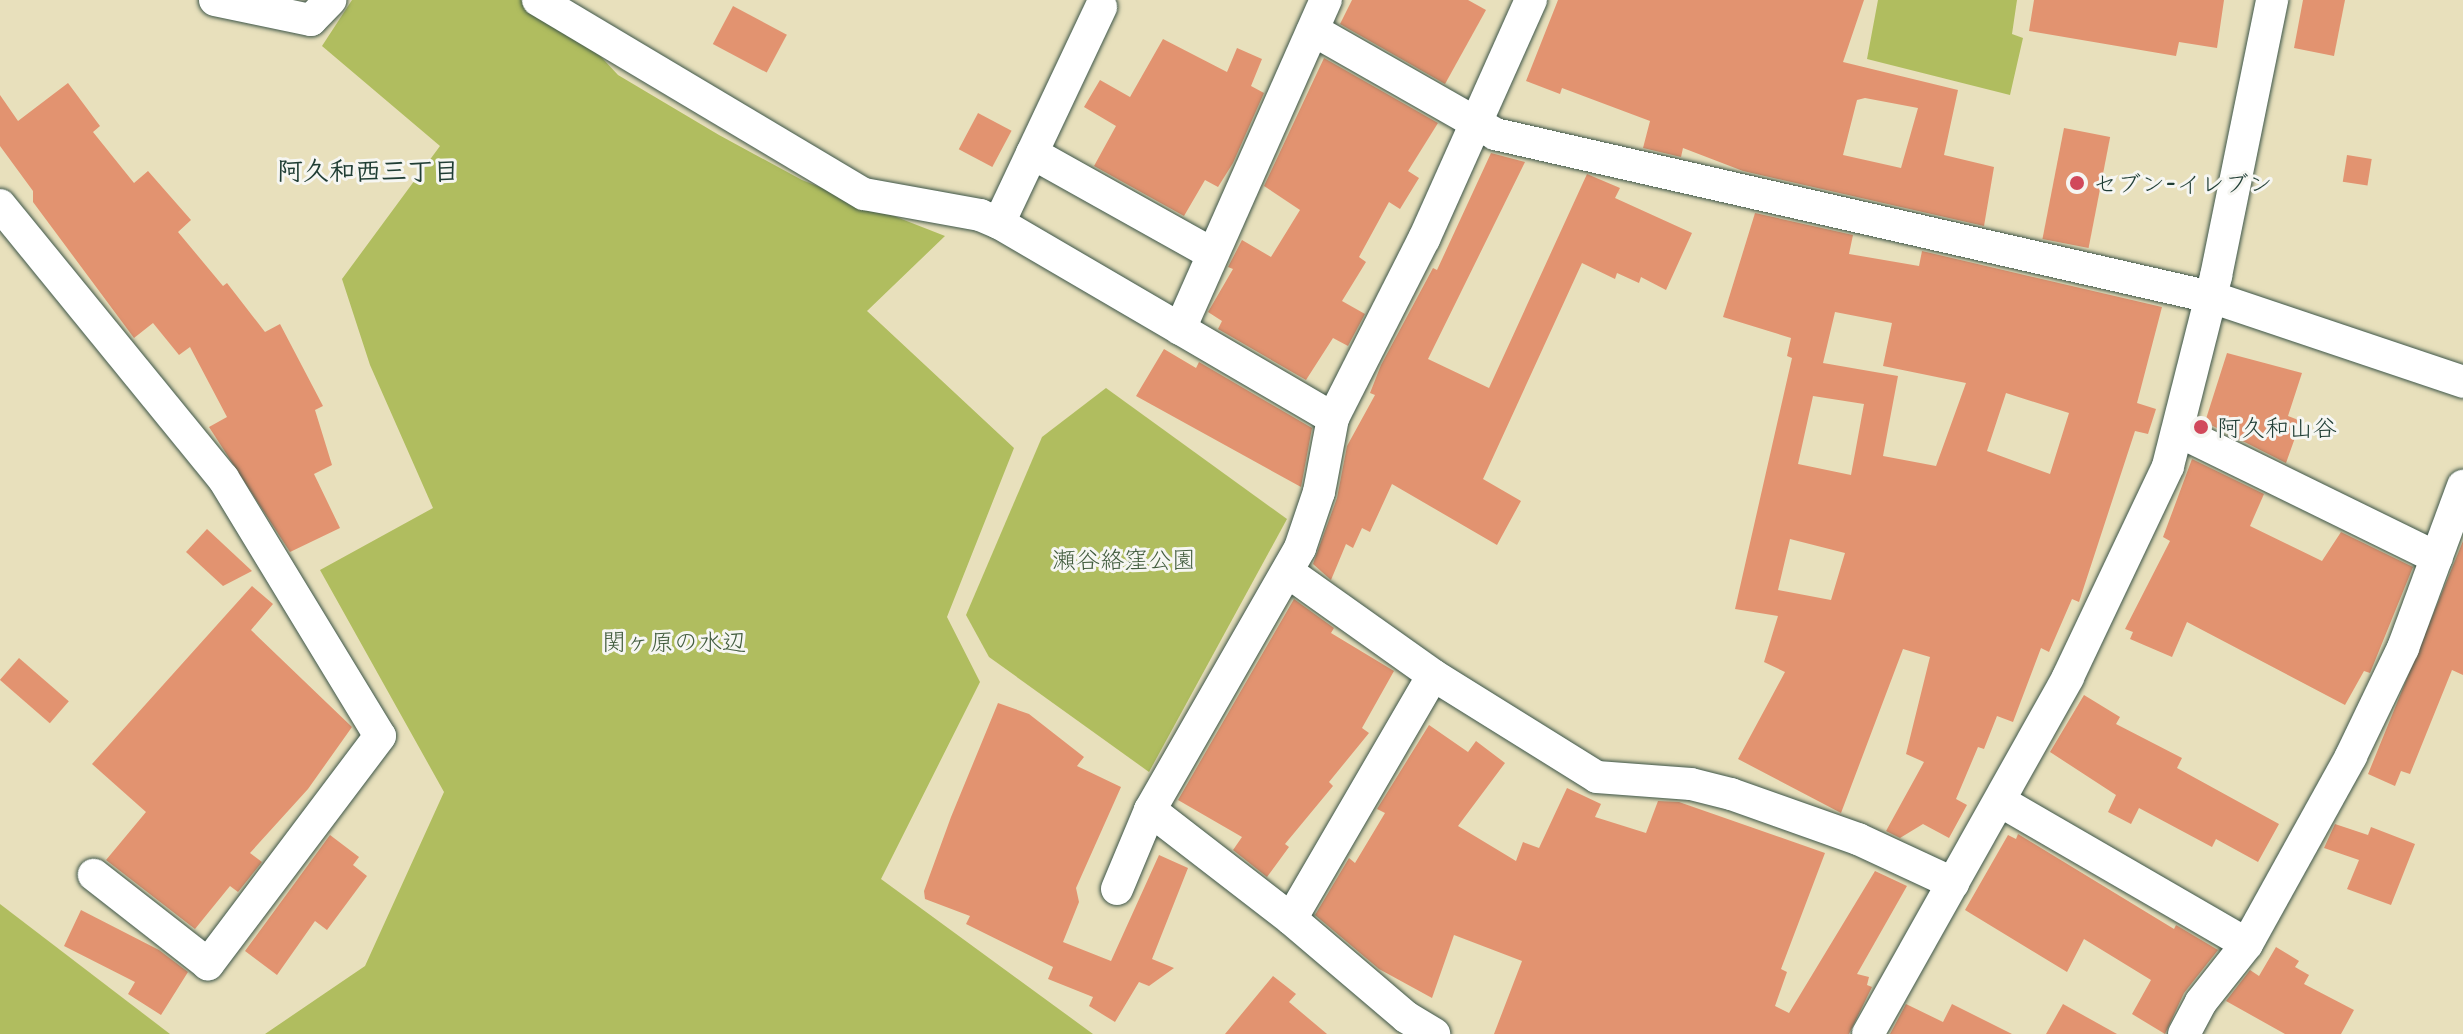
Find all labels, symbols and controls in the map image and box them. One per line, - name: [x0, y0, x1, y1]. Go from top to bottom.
- district label: 阿久和西三丁目: [277, 154, 459, 186]
- place label: セブン-イレブン: [2093, 169, 2273, 197]
- marker: セブン-イレブン: [2068, 174, 2086, 192]
- place label: 阿久和山谷: [2217, 413, 2337, 441]
- marker: 阿久和山谷: [2192, 418, 2210, 436]
- park label: 瀬谷絡窪公園: [1052, 545, 1196, 573]
- park label: 関ヶ原の水辺: [602, 627, 746, 655]

